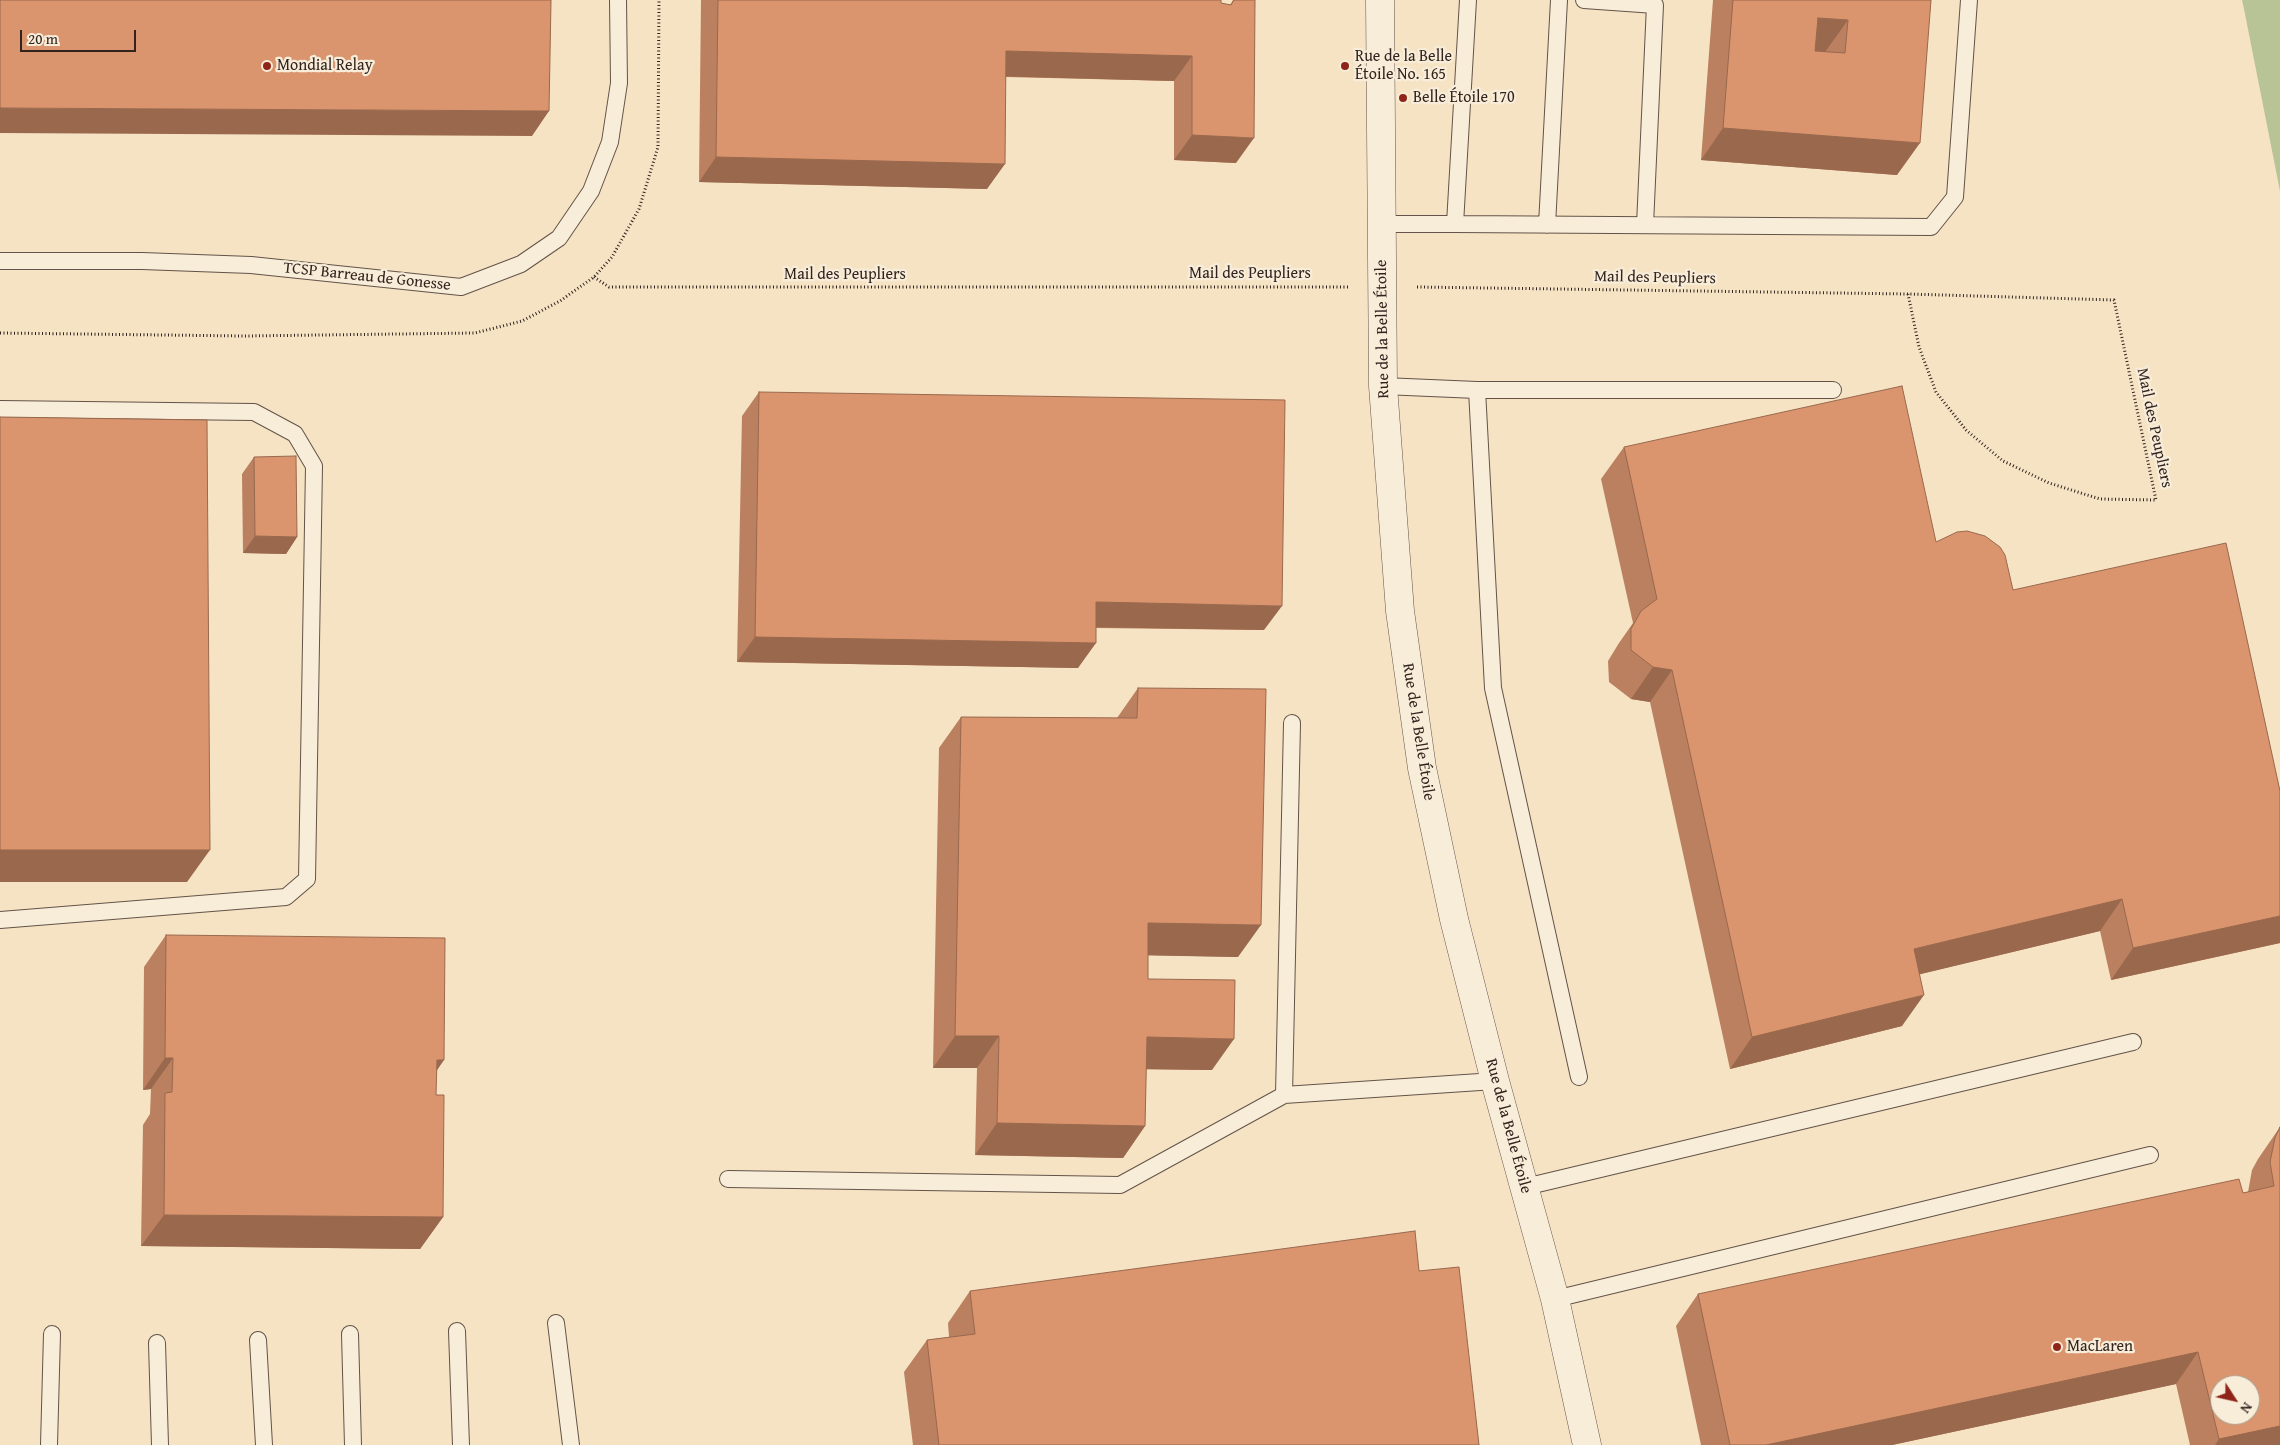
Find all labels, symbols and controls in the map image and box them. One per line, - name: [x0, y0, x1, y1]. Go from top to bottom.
- scale bar: [22, 20, 139, 52]
- text: 20 m: [28, 28, 58, 49]
- place label: Rue de la Belle Étoile No. 165: [1355, 47, 1452, 85]
- place label: Mondial Relay: [277, 56, 373, 76]
- marker: Mondial Relay: [261, 60, 273, 72]
- marker: Rue de la Belle Étoile No. 165: [1339, 60, 1351, 72]
- place label: Belle Étoile 170: [1413, 88, 1515, 108]
- marker: Belle Étoile 170: [1397, 92, 1409, 104]
- street label: TCSP Barreau de Gonesse: [282, 259, 452, 295]
- street label: Rue de la Belle Étoile: [1372, 259, 1394, 399]
- street label: Mail des Peupliers: [1189, 264, 1311, 284]
- street label: Mail des Peupliers: [784, 265, 906, 285]
- street label: Mail des Peupliers: [1594, 267, 1716, 289]
- street label: Mail des Peupliers: [2132, 366, 2176, 490]
- street label: Rue de la Belle Étoile: [1398, 662, 1438, 802]
- street label: Rue de la Belle Étoile: [1481, 1056, 1535, 1196]
- place label: MacLaren: [2067, 1337, 2133, 1357]
- marker: MacLaren: [2051, 1341, 2063, 1353]
- north arrow: [2210, 1375, 2260, 1425]
- text: N: [2236, 1398, 2257, 1418]

